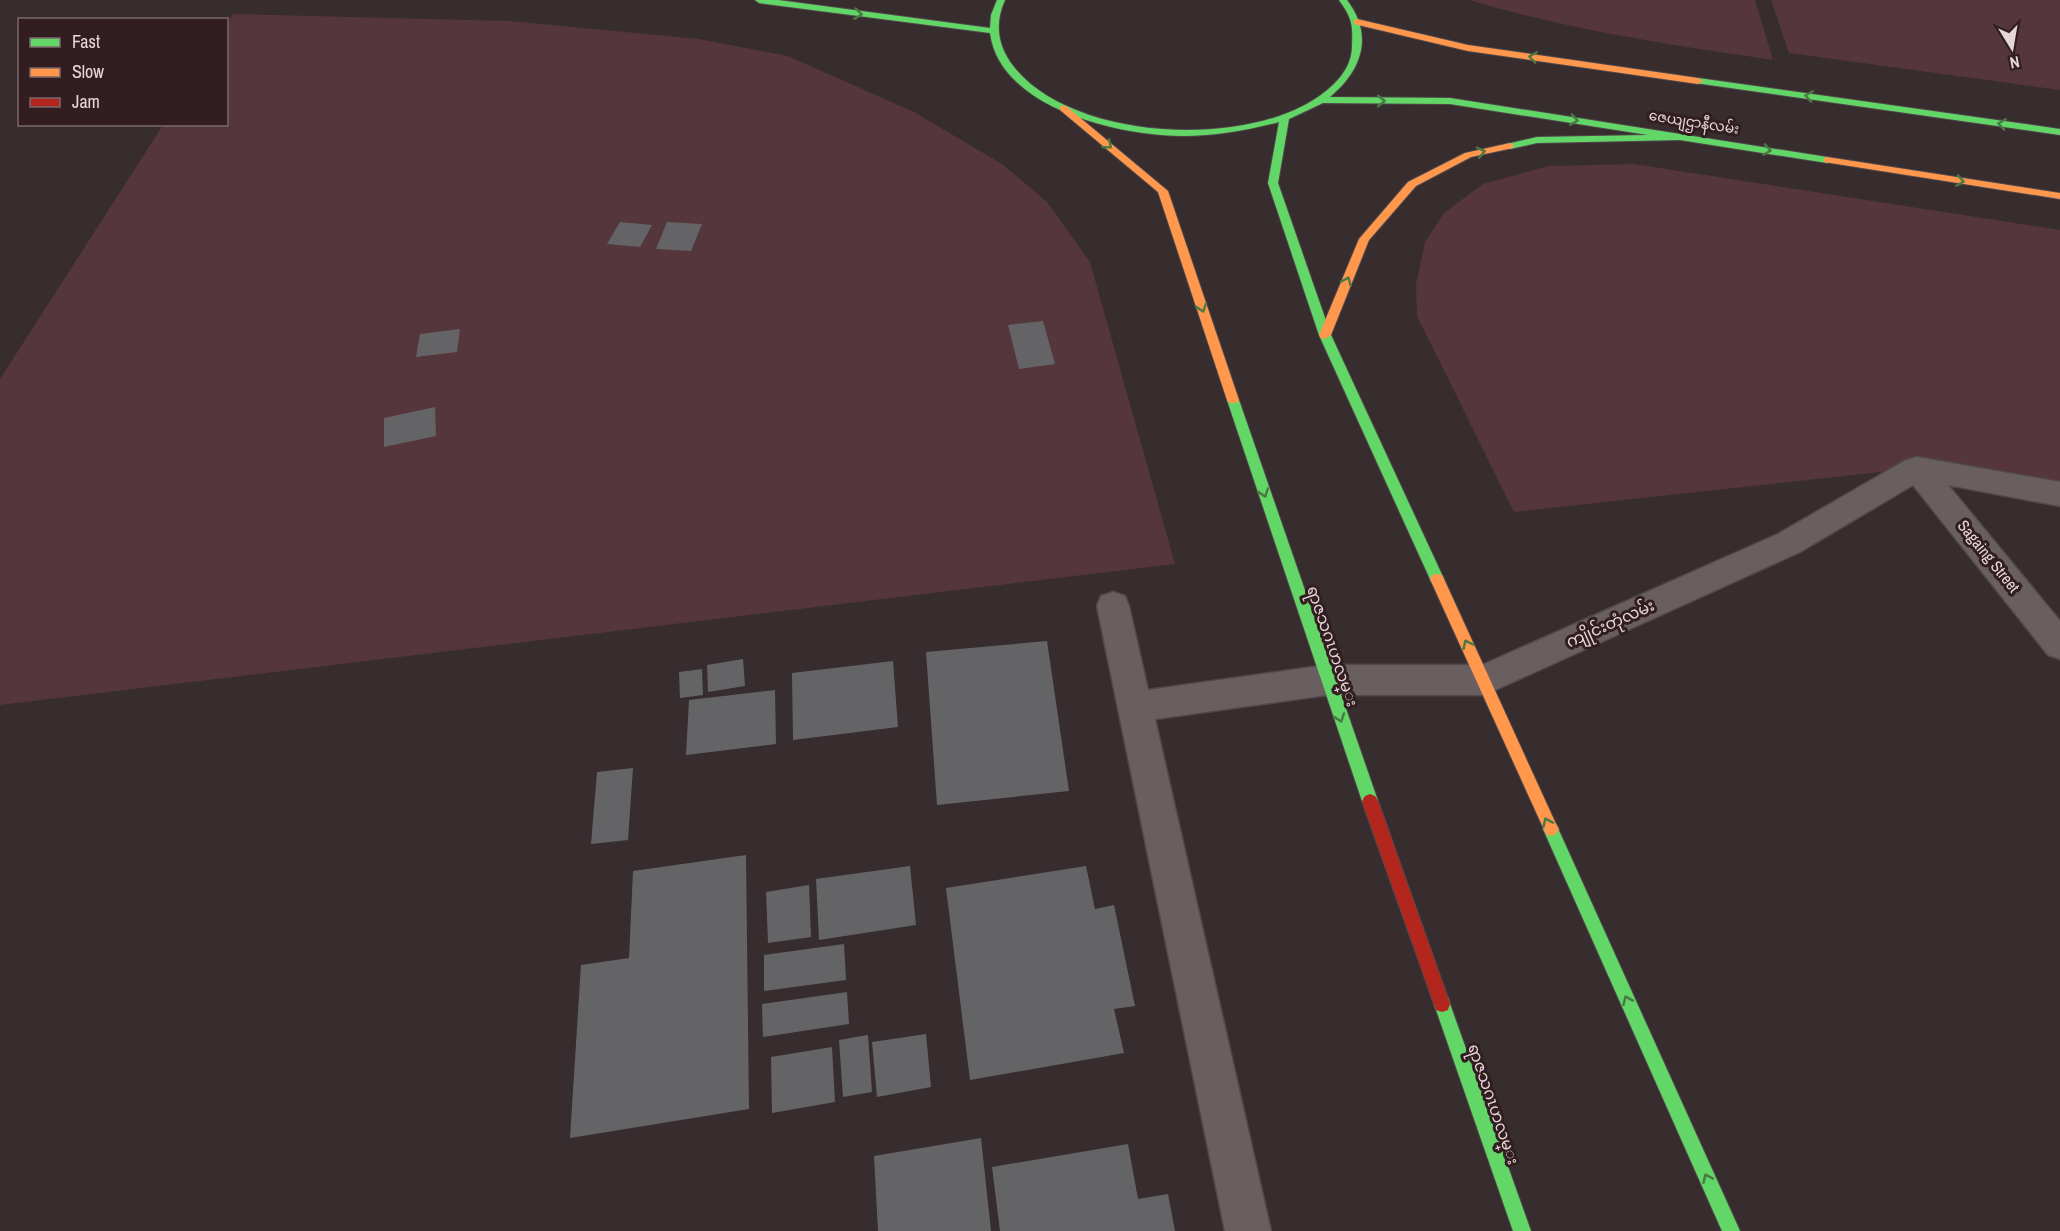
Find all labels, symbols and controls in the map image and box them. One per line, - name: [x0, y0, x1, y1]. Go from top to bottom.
- one-way arrow: [854, 7, 863, 20]
- legend: [18, 18, 228, 126]
- north arrow: [1982, 18, 2042, 78]
- text: Fast: [72, 29, 100, 54]
- text: N: [2008, 51, 2022, 74]
- one-way arrow: [1528, 52, 1537, 64]
- text: Slow: [72, 59, 104, 84]
- text: Jam: [72, 89, 100, 114]
- one-way arrow: [1804, 91, 1814, 103]
- one-way arrow: [1376, 95, 1385, 107]
- street label: ဇေယျဌာနီလမ်း: [1647, 105, 1741, 141]
- one-way arrow: [1570, 114, 1579, 126]
- one-way arrow: [1997, 118, 2007, 130]
- one-way arrow: [1101, 138, 1112, 149]
- one-way arrow: [1762, 144, 1772, 156]
- one-way arrow: [1476, 147, 1486, 160]
- one-way arrow: [1955, 174, 1964, 186]
- one-way arrow: [1340, 276, 1352, 287]
- one-way arrow: [1195, 302, 1208, 313]
- one-way arrow: [1257, 487, 1270, 498]
- street label: Sagaing Street: [1953, 515, 2025, 597]
- street label: ရာဇသဂၤဟလမ္း: [1299, 583, 1364, 710]
- street label: ကျိုင်းတုံလမ်း: [1562, 594, 1659, 656]
- one-way arrow: [1462, 640, 1474, 651]
- one-way arrow: [1333, 712, 1346, 722]
- one-way arrow: [1543, 817, 1555, 828]
- one-way arrow: [1623, 995, 1635, 1006]
- street label: ရာဇသဂၤဟလမ္း: [1460, 1041, 1525, 1168]
- one-way arrow: [1703, 1173, 1715, 1184]

